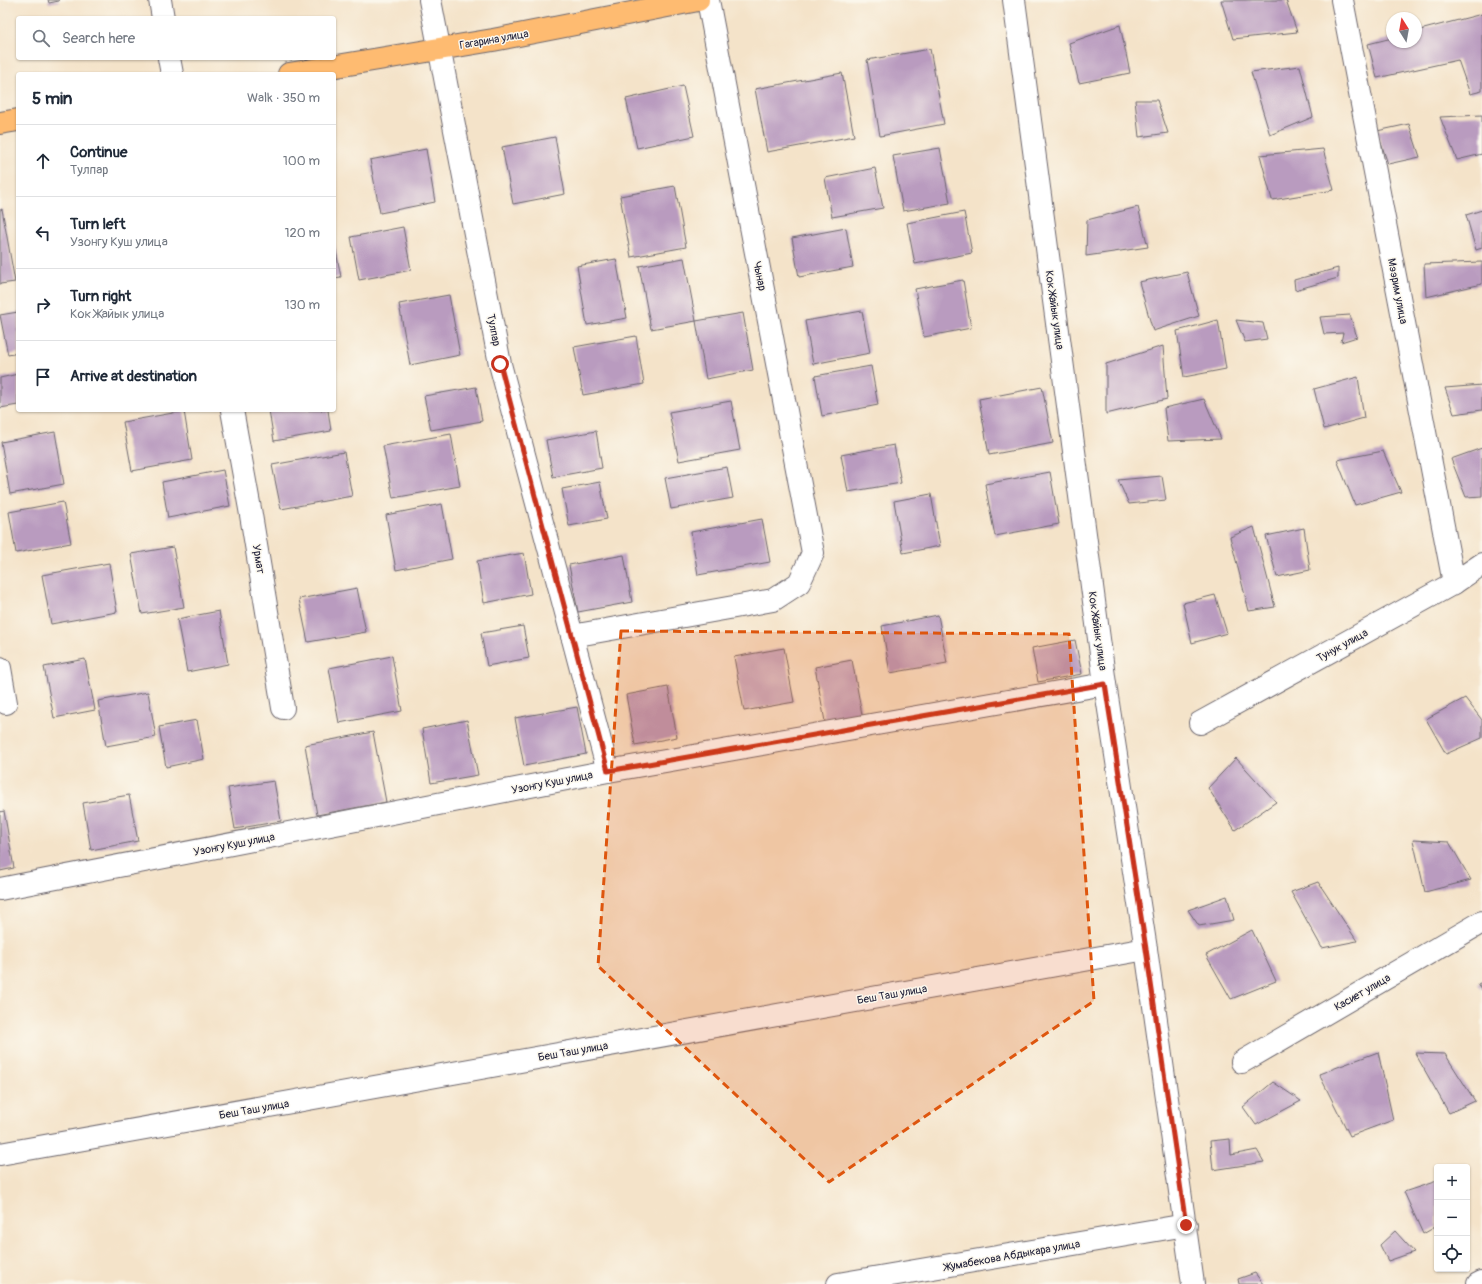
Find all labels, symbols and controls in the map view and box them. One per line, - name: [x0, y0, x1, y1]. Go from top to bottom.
- north arrow: [1386, 12, 1422, 48]
- search box: [16, 16, 336, 60]
- icon: search: [30, 27, 52, 49]
- street label: Гагарина улица: [459, 27, 530, 52]
- text: Search here: [62, 29, 135, 48]
- text: 5 min: [32, 88, 72, 109]
- text: Walk · 350 m: [247, 90, 320, 106]
- text: Continue: [70, 143, 128, 162]
- icon: ahead: [32, 150, 54, 172]
- text: 100 m: [283, 153, 320, 169]
- text: Тулпар: [70, 162, 108, 178]
- text: Turn left: [70, 215, 126, 234]
- icon: left: [32, 222, 54, 244]
- text: 120 m: [284, 225, 320, 241]
- text: Узонгу Куш улица: [70, 234, 168, 250]
- street label: Мээрим улица: [1385, 257, 1410, 325]
- street label: Чынар: [750, 260, 769, 292]
- street label: Кок Жайык улица: [1043, 270, 1066, 350]
- text: Turn right: [70, 287, 131, 306]
- icon: right: [32, 294, 54, 316]
- text: 130 m: [284, 297, 320, 313]
- text: Кок Жайык улица: [70, 306, 164, 322]
- street label: Тулпар: [484, 313, 503, 347]
- route start: [491, 355, 509, 373]
- icon: arrive: [32, 366, 54, 388]
- text: Arrive at destination: [70, 367, 197, 386]
- street label: Урмат: [250, 543, 267, 575]
- street label: Кок Жайык улица: [1086, 591, 1109, 671]
- street label: Тунук улица: [1314, 626, 1370, 665]
- street label: Узонгу Куш улица: [510, 768, 594, 797]
- street label: Узонгу Куш улица: [192, 830, 276, 859]
- street label: Касиет улица: [1332, 971, 1393, 1014]
- street label: Беш Таш улица: [856, 982, 928, 1007]
- street label: Беш Таш улица: [537, 1039, 609, 1064]
- street label: Беш Таш улица: [218, 1097, 290, 1122]
- map controls: [1434, 1164, 1470, 1272]
- button: +: [1434, 1164, 1470, 1200]
- button: −: [1434, 1200, 1470, 1236]
- route end: [1177, 1216, 1195, 1234]
- button: locate: [1434, 1236, 1470, 1272]
- street label: Жумабекова Абдыкара улица: [941, 1237, 1081, 1274]

